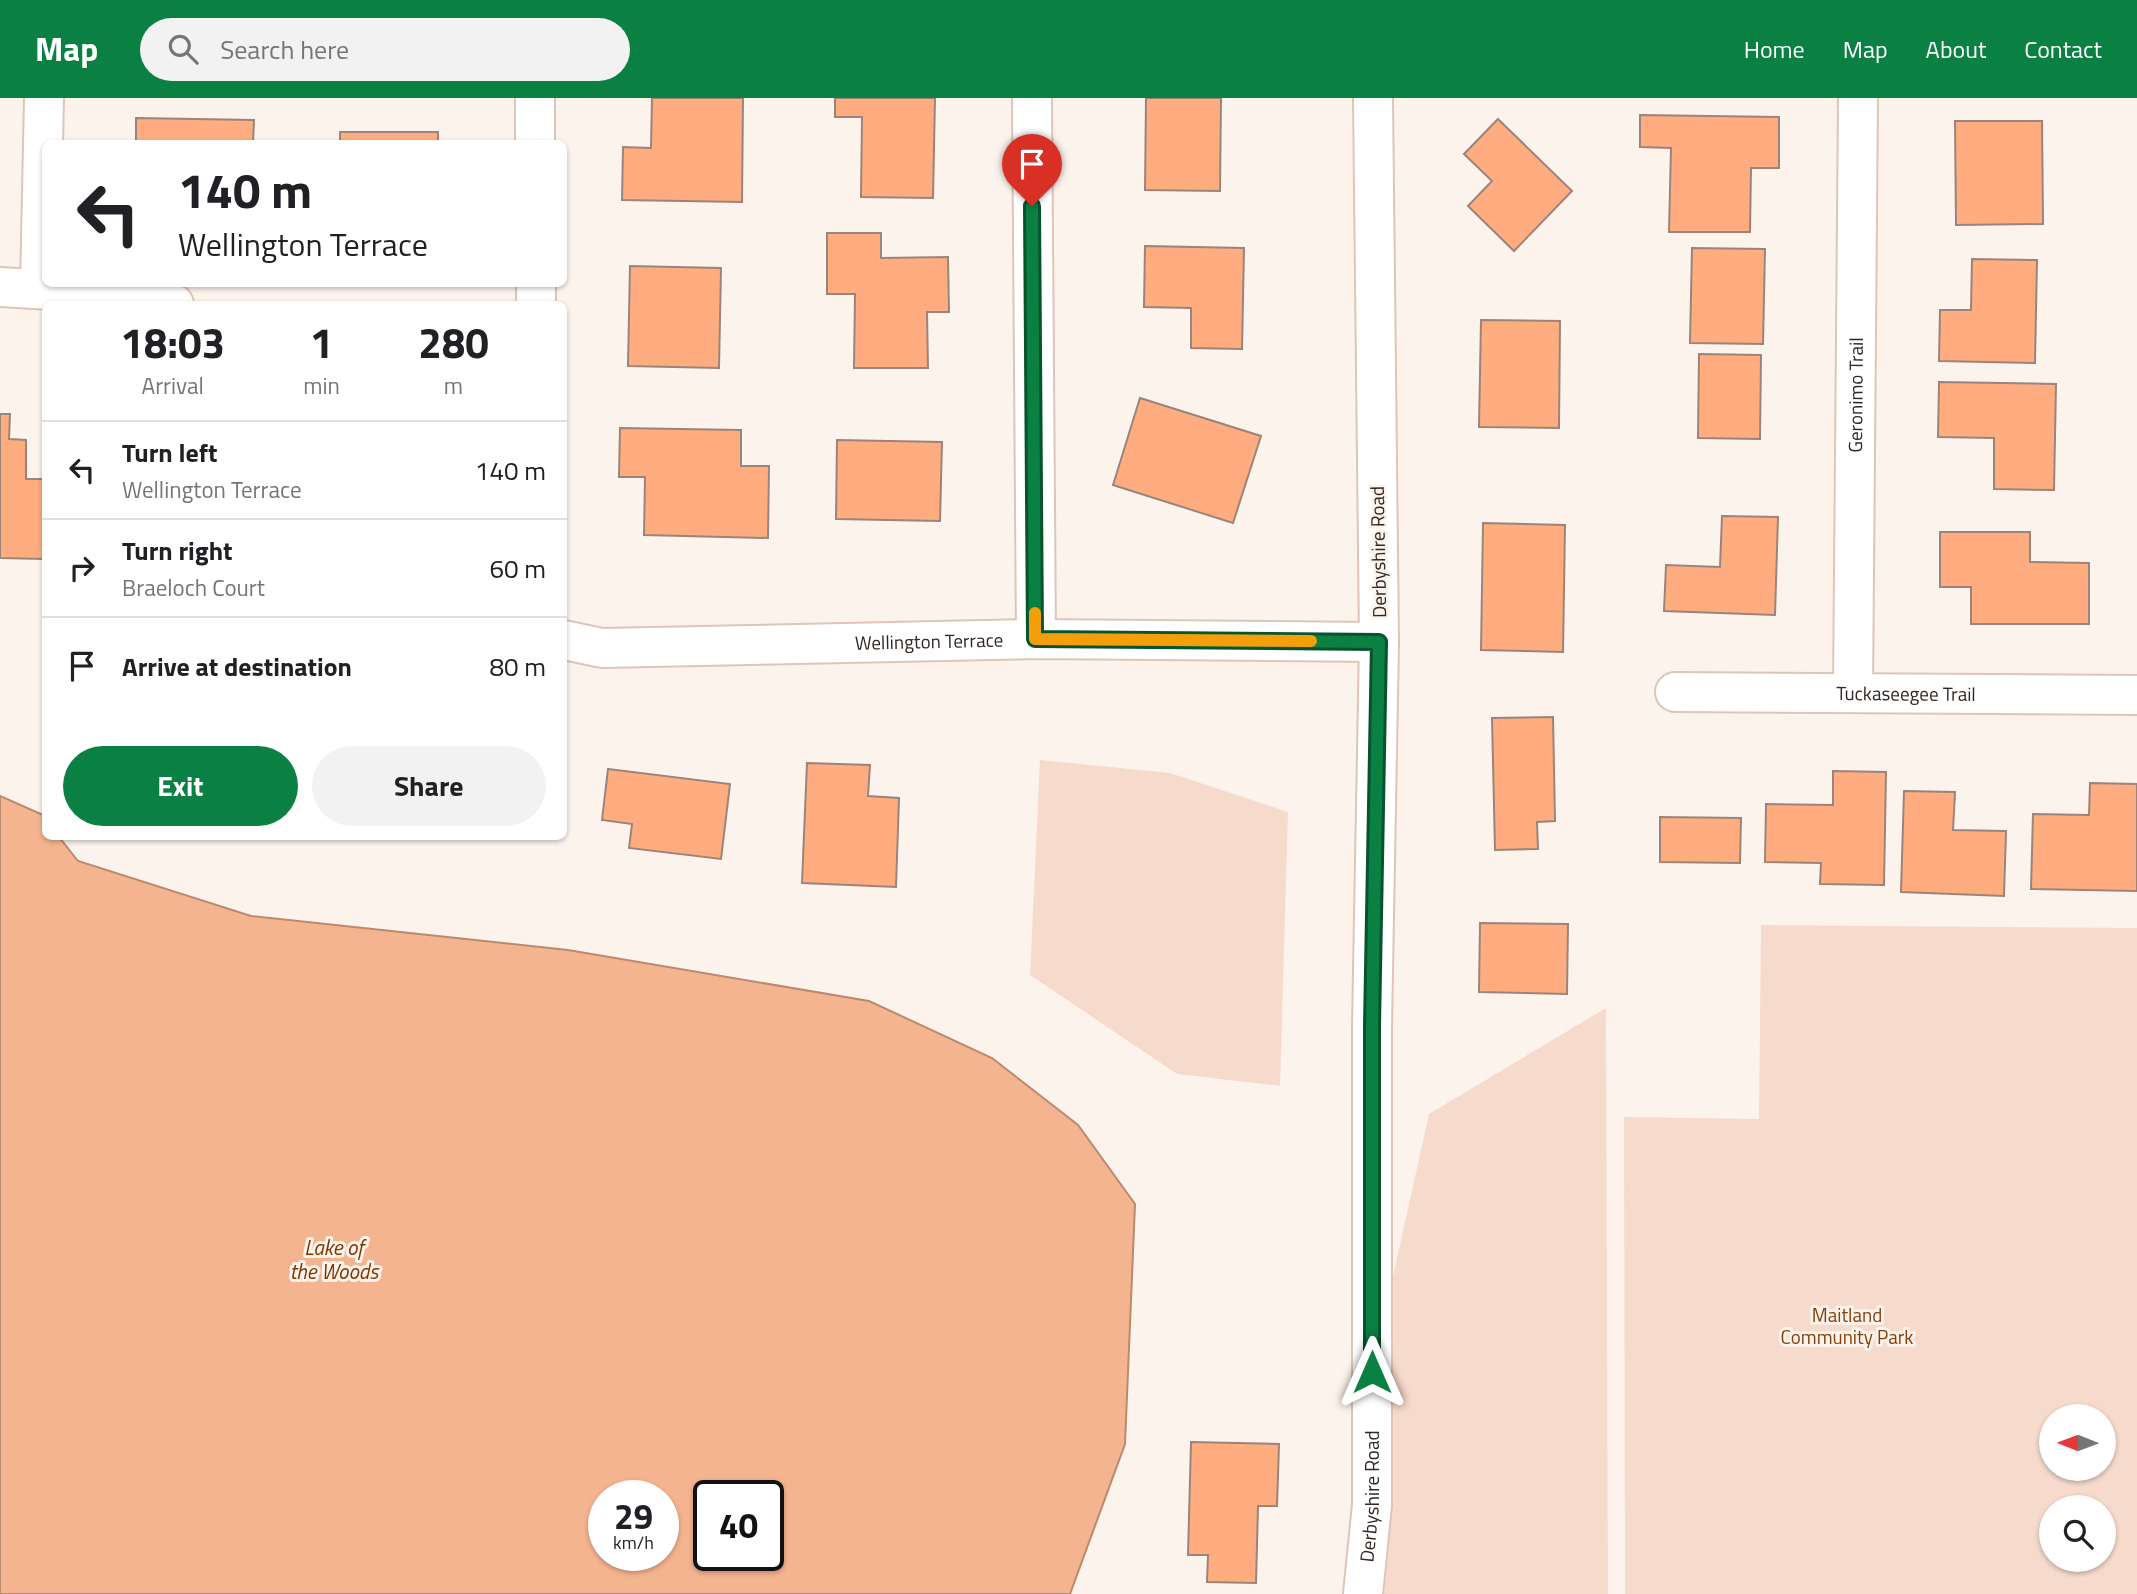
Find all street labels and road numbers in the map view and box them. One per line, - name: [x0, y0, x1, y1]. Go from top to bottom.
- street label: Geronimo Trail: [1840, 337, 1870, 453]
- street label: Derbyshire Road: [1362, 486, 1393, 618]
- street label: Wellington Terrace: [855, 625, 1004, 657]
- street label: Tuckaseegee Trail: [1836, 678, 1976, 708]
- street label: Derbyshire Road: [1351, 1430, 1386, 1564]

